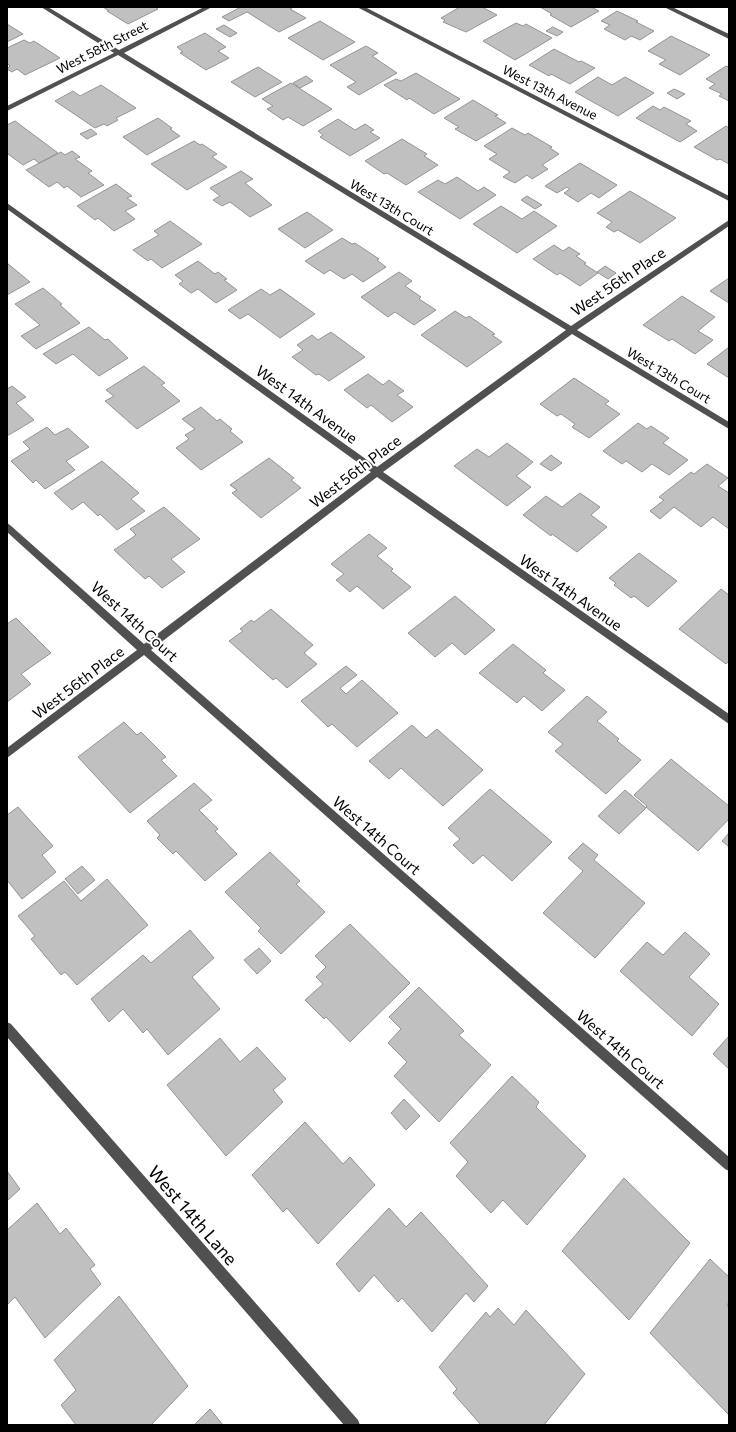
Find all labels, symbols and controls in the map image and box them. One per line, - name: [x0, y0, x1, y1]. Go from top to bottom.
- street label: West 58th Street: [54, 17, 150, 77]
- street label: West 13th Avenue: [500, 61, 600, 123]
- street label: West 13th Court: [347, 176, 437, 238]
- street label: West 56th Place: [567, 243, 669, 319]
- street label: West 13th Court: [624, 344, 714, 406]
- street label: West 14th Avenue: [253, 361, 361, 447]
- street label: West 56th Place: [306, 431, 404, 511]
- street label: West 14th Avenue: [516, 550, 626, 634]
- street label: West 14th Court: [88, 577, 182, 665]
- street label: West 56th Place: [29, 642, 127, 722]
- street label: West 14th Court: [329, 792, 425, 878]
- street label: West 14th Court: [573, 1006, 669, 1092]
- street label: West 14th Lane: [144, 1161, 242, 1269]

